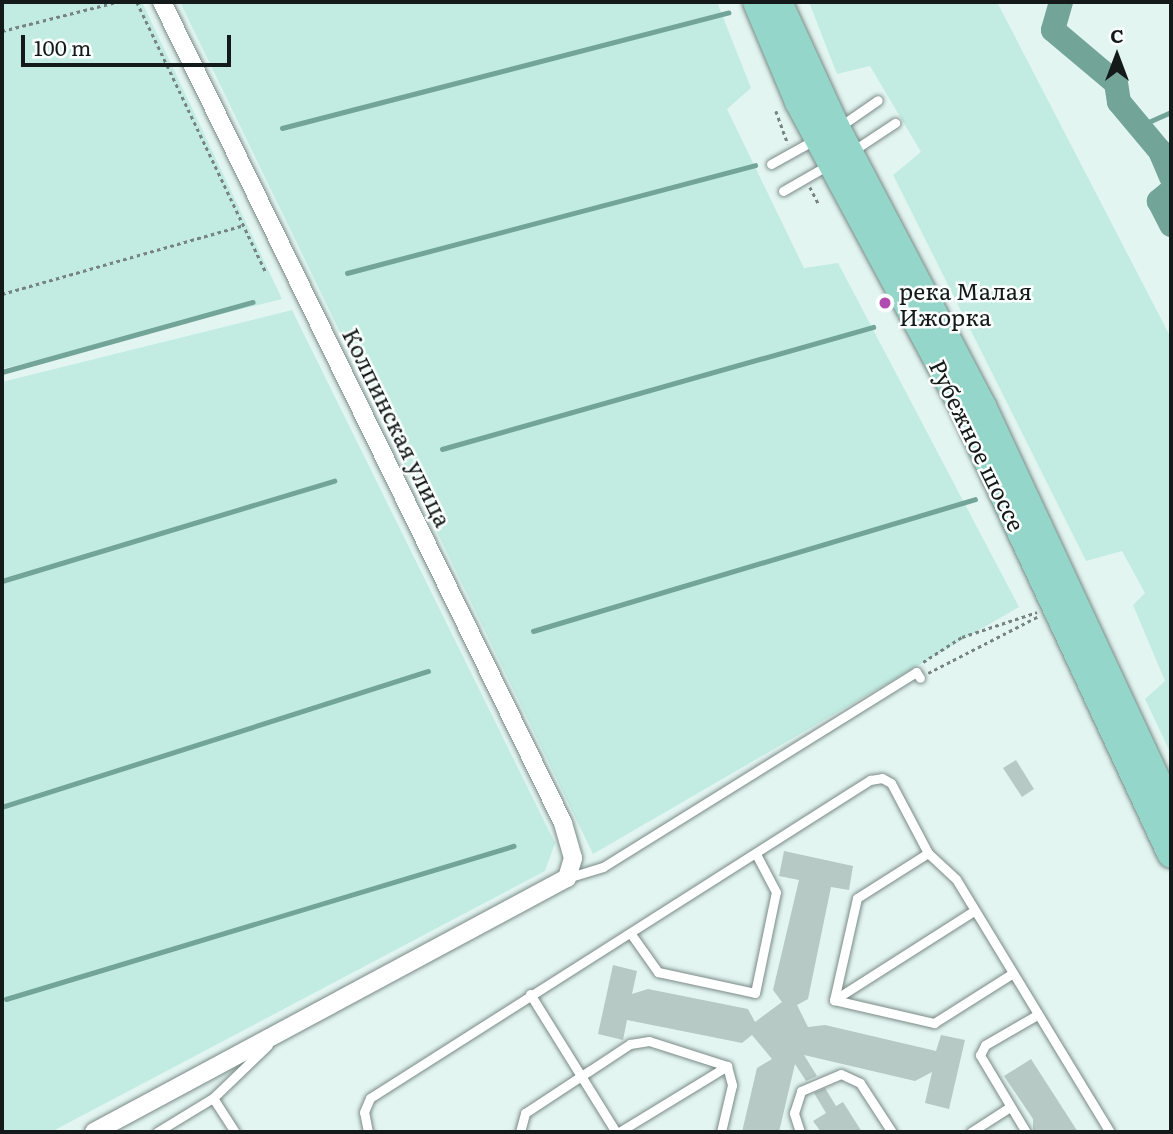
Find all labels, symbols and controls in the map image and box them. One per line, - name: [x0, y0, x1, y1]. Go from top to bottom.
- scale bar: [24, 21, 234, 65]
- north arrow: [1082, 21, 1152, 91]
- text: С: [1110, 21, 1124, 49]
- text: 100 m: [34, 31, 91, 62]
- place label: река Малая Ижорка: [899, 276, 1032, 330]
- marker: река Малая Ижорка: [877, 295, 893, 311]
- street label: Колпинская улица: [338, 323, 458, 531]
- street label: Рубежное шоссе: [925, 355, 1031, 535]

